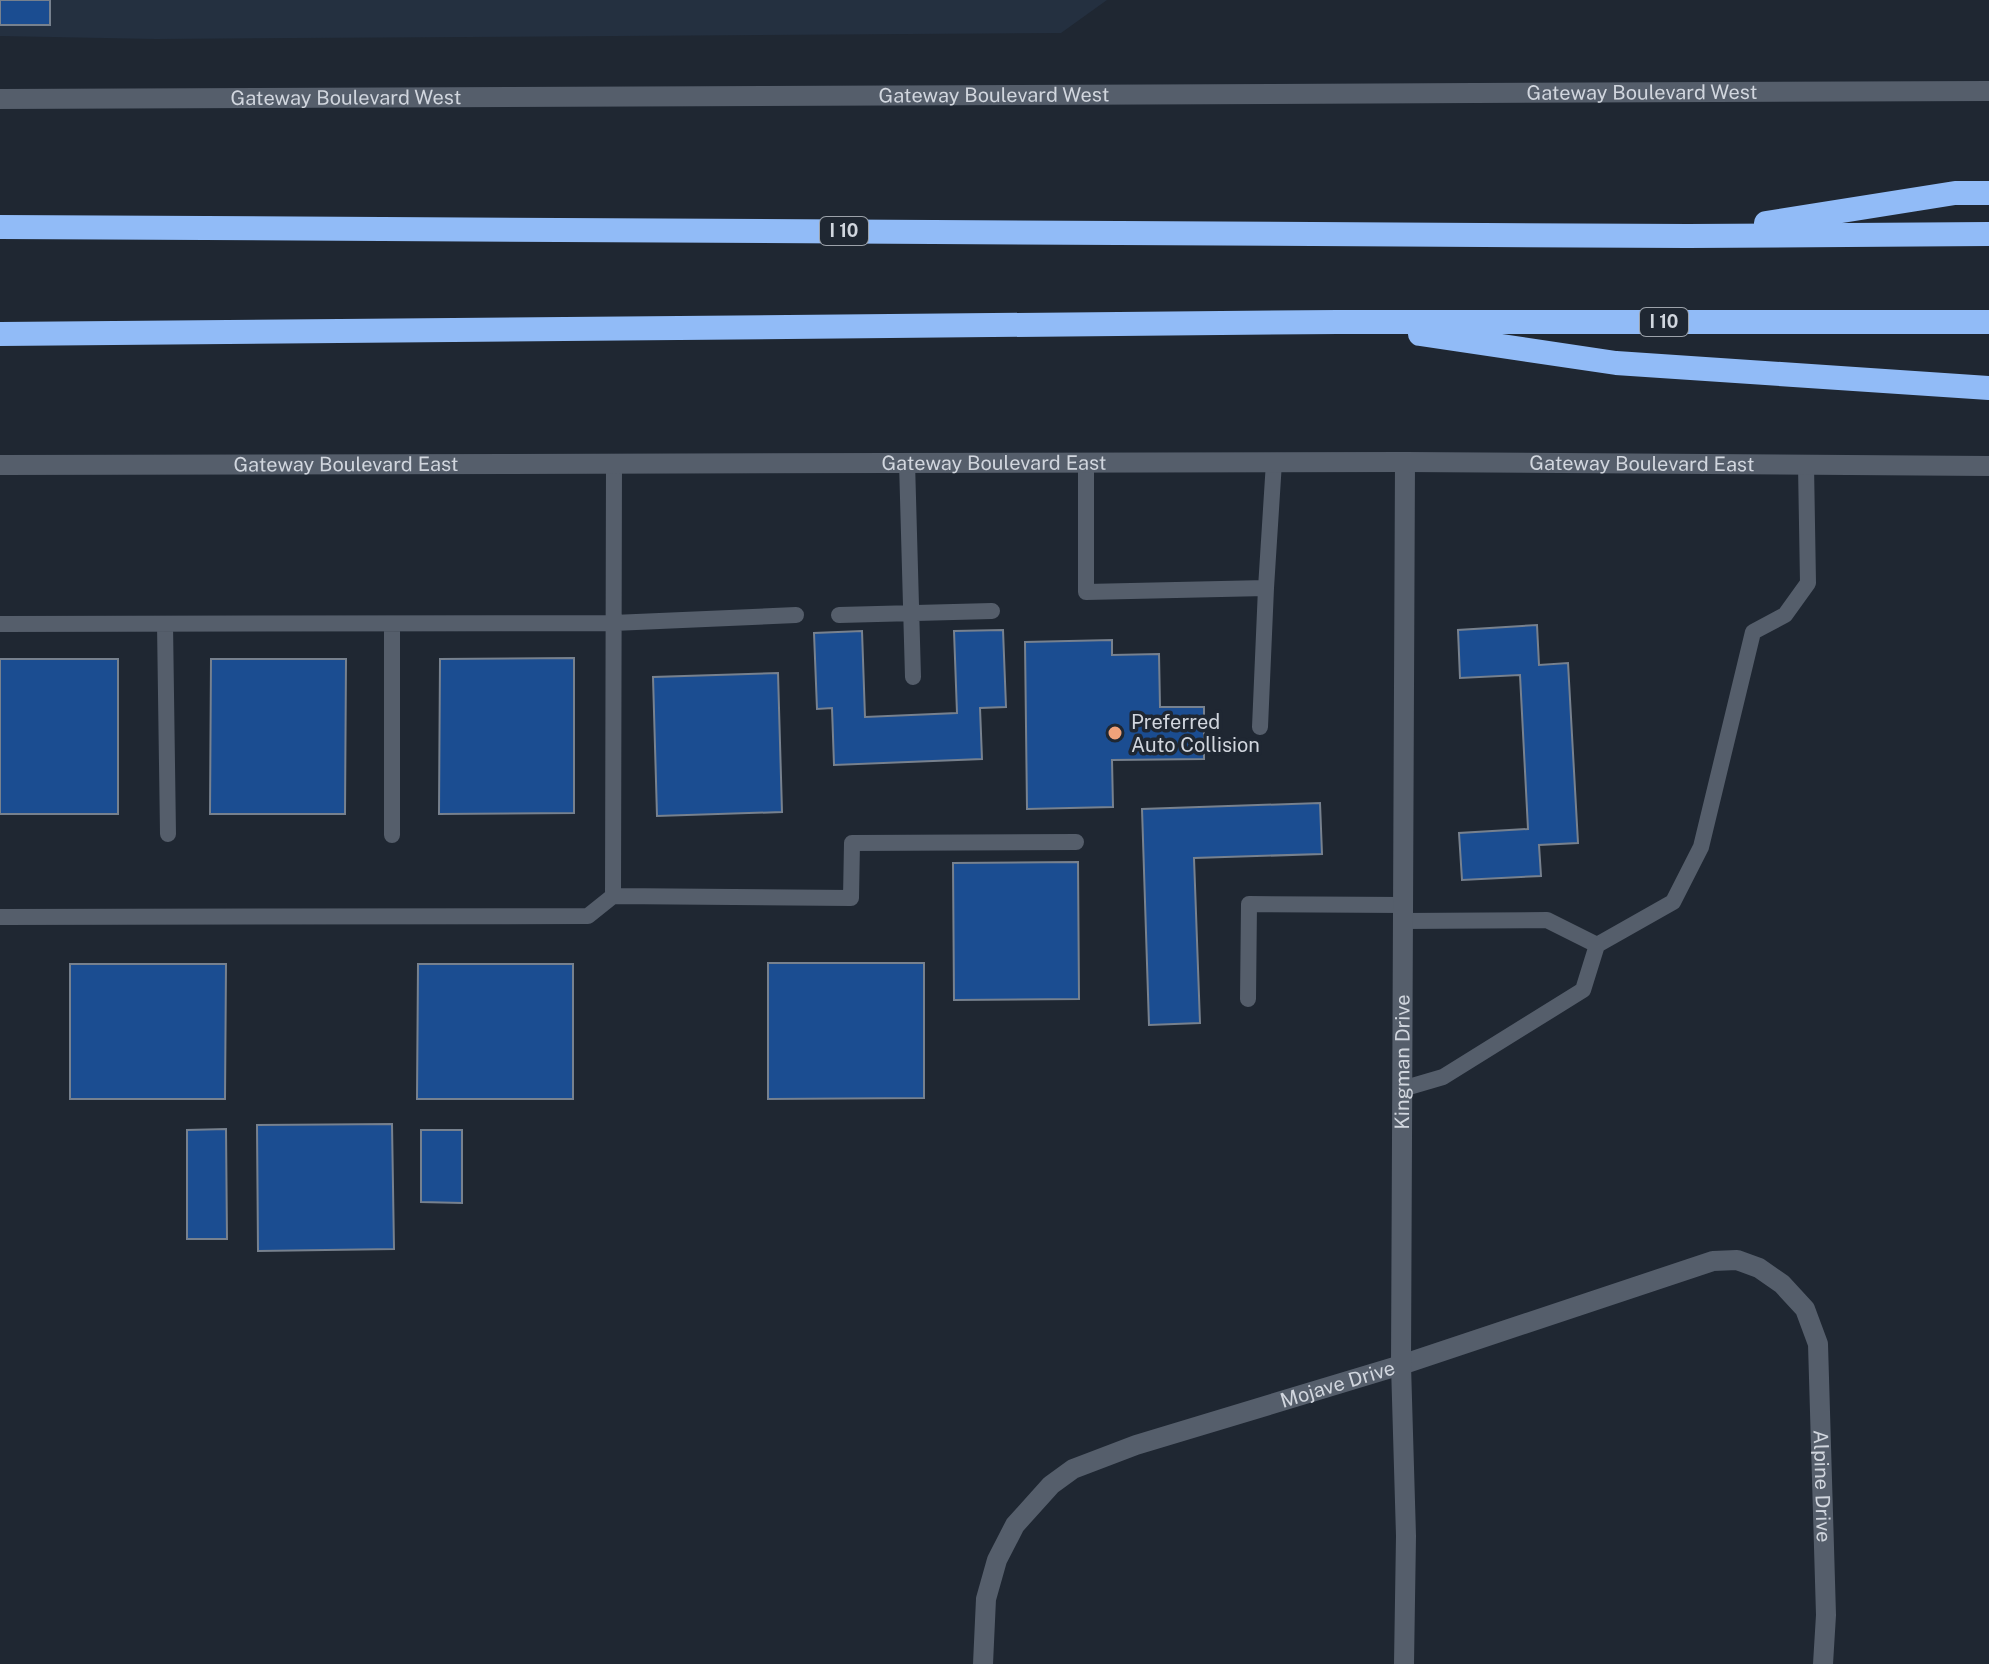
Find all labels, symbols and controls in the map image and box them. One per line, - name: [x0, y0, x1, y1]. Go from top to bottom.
- street label: Gateway Boulevard West: [1526, 80, 1758, 105]
- street label: Gateway Boulevard West: [878, 83, 1110, 107]
- street label: Gateway Boulevard West: [230, 85, 462, 110]
- road number: I 10: [820, 217, 868, 245]
- road number: I 10: [1640, 308, 1688, 336]
- street label: Gateway Boulevard East: [881, 451, 1107, 475]
- street label: Gateway Boulevard East: [1529, 451, 1755, 476]
- street label: Gateway Boulevard East: [233, 452, 459, 477]
- place label: Preferred Auto Collision: [1131, 710, 1260, 757]
- marker: Preferred Auto Collision: [1106, 724, 1124, 742]
- street label: Kingman Drive: [1390, 994, 1415, 1130]
- street label: Mojave Drive: [1277, 1355, 1398, 1413]
- street label: Alpine Drive: [1809, 1429, 1836, 1543]

